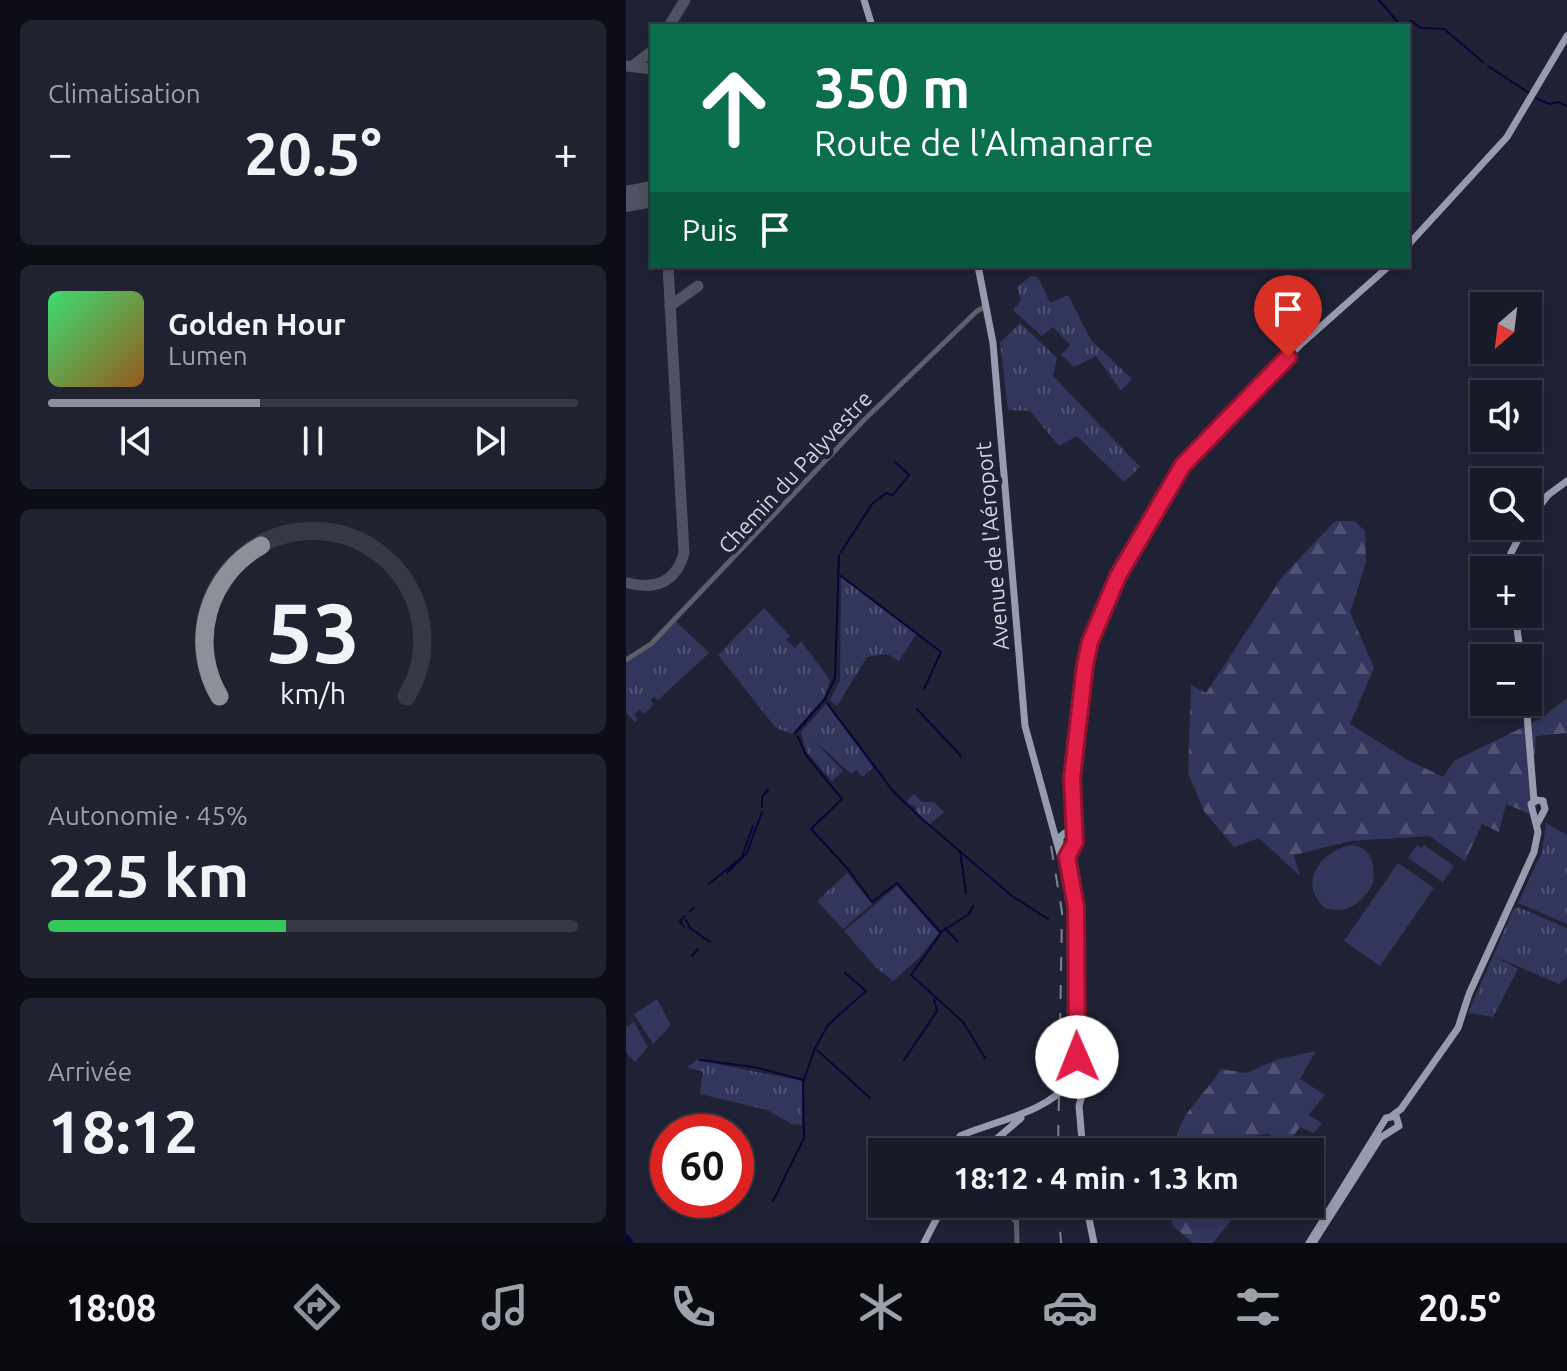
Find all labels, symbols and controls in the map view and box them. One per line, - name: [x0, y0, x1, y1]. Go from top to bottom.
- icon: ahead: [682, 56, 786, 160]
- text: 350 m: [814, 56, 970, 119]
- text: Climatisation: [48, 79, 201, 108]
- text: 20.5°: [244, 119, 382, 186]
- text: Route de l'Almanarre: [814, 122, 1154, 163]
- text: −: [48, 128, 73, 177]
- text: +: [553, 128, 578, 177]
- icon: arrive: [753, 208, 797, 252]
- text: Puis: [682, 213, 737, 247]
- pin: [1254, 275, 1322, 357]
- icon: arrive: [1266, 287, 1310, 331]
- north arrow: [1470, 292, 1542, 364]
- map controls: [1470, 292, 1542, 716]
- text: Golden Hour: [168, 307, 346, 341]
- text: Lumen: [168, 341, 248, 370]
- button: sound: [1470, 380, 1542, 452]
- street label: Chemin du Palyvestre: [713, 385, 876, 558]
- icon: previous: [114, 419, 158, 463]
- icon: pause: [291, 419, 335, 463]
- icon: next: [468, 419, 512, 463]
- street label: Avenue de l'Aéroport: [970, 440, 1013, 651]
- button: search: [1470, 468, 1542, 540]
- button: +: [1470, 556, 1542, 628]
- text: 53: [266, 585, 360, 679]
- button: −: [1470, 644, 1542, 716]
- text: km/h: [280, 678, 346, 710]
- text: Autonomie · 45%: [48, 801, 248, 830]
- text: 225 km: [48, 841, 249, 908]
- position arrow: [1035, 1015, 1119, 1099]
- text: Arrivée: [48, 1057, 132, 1086]
- text: 18:12: [48, 1097, 198, 1164]
- speed limit sign: 60: [650, 1114, 754, 1218]
- text: 18:12 · 4 min · 1.3 km: [953, 1161, 1239, 1195]
- icon: directions: [289, 1279, 345, 1335]
- icon: music: [477, 1279, 533, 1335]
- icon: phone: [665, 1279, 721, 1335]
- icon: climate: [853, 1279, 909, 1335]
- icon: car: [1042, 1279, 1098, 1335]
- icon: filters: [1230, 1279, 1286, 1335]
- text: 18:08: [66, 1287, 156, 1328]
- text: 20.5°: [1418, 1287, 1501, 1328]

